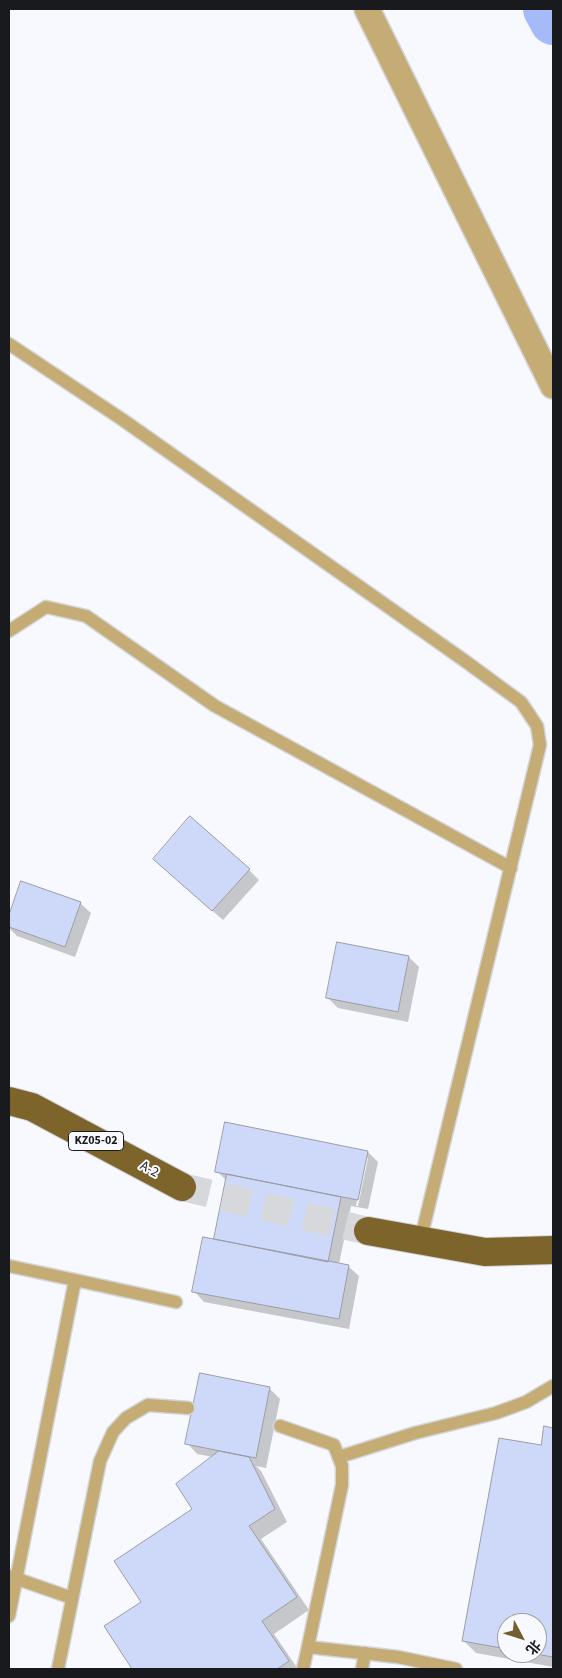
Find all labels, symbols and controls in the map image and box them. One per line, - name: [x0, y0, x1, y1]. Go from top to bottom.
- road number: KZ05-02: [68, 1132, 124, 1150]
- street label: A-2: [137, 1158, 161, 1182]
- north arrow: [497, 1613, 547, 1663]
- text: 北: [521, 1635, 545, 1659]

